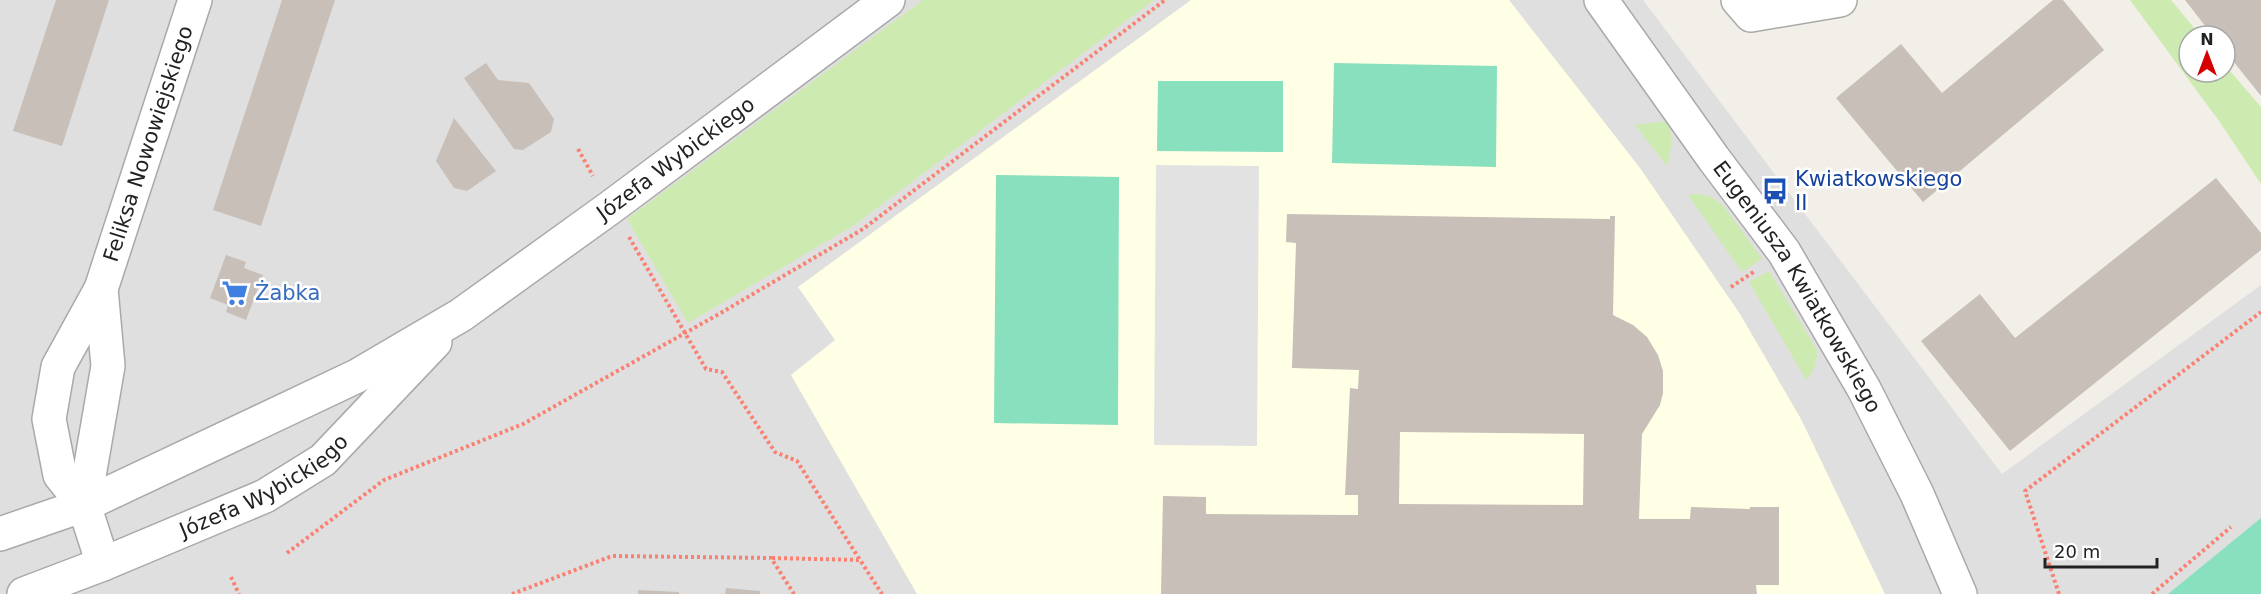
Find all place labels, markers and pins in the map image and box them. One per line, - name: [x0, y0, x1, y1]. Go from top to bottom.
- place label: Kwiatkowskiego II: [1795, 167, 1962, 215]
- bus stop icon: Kwiatkowskiego II: [1760, 176, 1790, 206]
- supermarket icon: Żabka: [220, 278, 250, 308]
- place label: Żabka: [255, 280, 320, 305]

